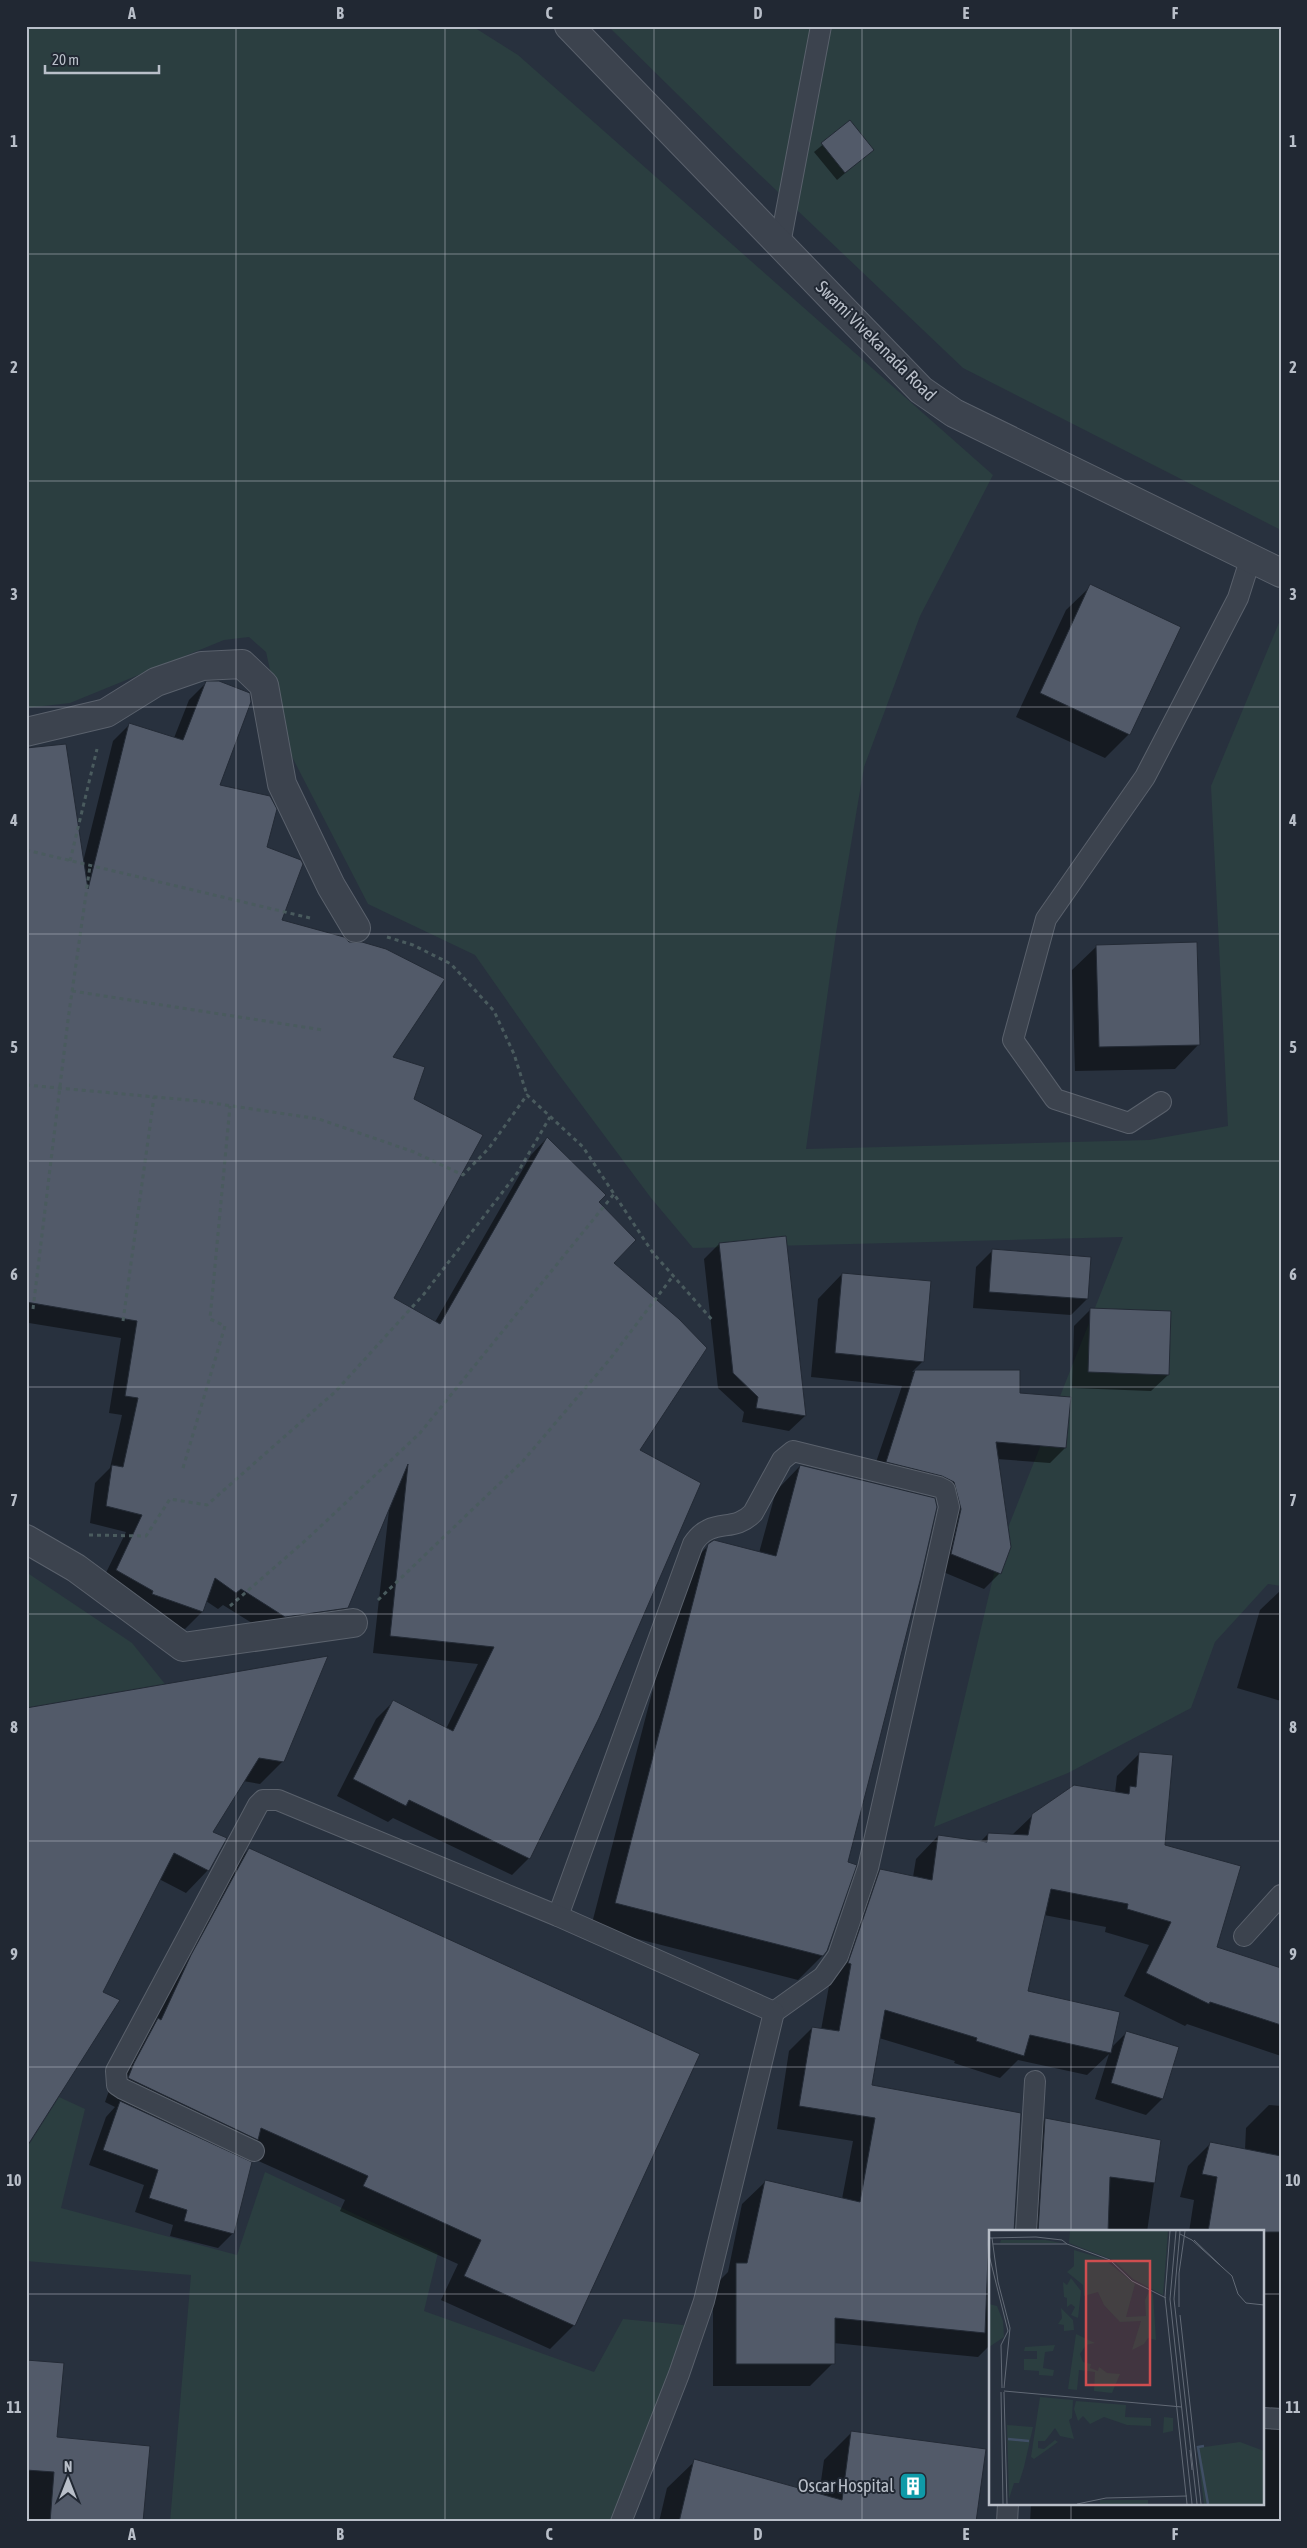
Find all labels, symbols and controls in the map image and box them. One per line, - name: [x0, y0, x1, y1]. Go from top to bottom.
- text: A: [127, 4, 136, 22]
- text: B: [336, 4, 344, 22]
- text: C: [545, 4, 553, 22]
- text: D: [754, 4, 763, 22]
- text: E: [963, 4, 970, 22]
- text: F: [1172, 4, 1179, 22]
- scale bar: [45, 42, 159, 74]
- text: 20 m: [52, 51, 79, 68]
- text: 1: [10, 132, 18, 150]
- text: 1: [1289, 132, 1297, 150]
- street label: Swami Vivekanada Road: [812, 276, 941, 405]
- text: 2: [10, 358, 18, 376]
- text: 2: [1289, 358, 1297, 376]
- text: 3: [10, 585, 18, 603]
- text: 3: [1289, 585, 1297, 603]
- text: 4: [9, 811, 18, 829]
- text: 4: [1288, 811, 1297, 829]
- text: 5: [10, 1038, 18, 1056]
- text: 5: [1289, 1038, 1297, 1056]
- text: 6: [10, 1265, 18, 1283]
- text: 6: [1289, 1265, 1297, 1283]
- text: 7: [10, 1491, 18, 1509]
- text: 7: [1289, 1491, 1297, 1509]
- text: 8: [10, 1718, 18, 1736]
- text: 8: [1289, 1718, 1297, 1736]
- text: 9: [10, 1945, 18, 1963]
- text: 9: [1289, 1945, 1297, 1963]
- text: 10: [6, 2171, 22, 2189]
- text: 10: [1285, 2171, 1301, 2189]
- inset map: [989, 2230, 1264, 2506]
- text: 11: [6, 2398, 22, 2416]
- text: 11: [1285, 2398, 1301, 2416]
- north arrow: [42, 2456, 92, 2506]
- text: N: [64, 2459, 72, 2475]
- building icon: Oscar Hospital: [898, 2471, 928, 2501]
- place label: Oscar Hospital: [798, 2475, 894, 2496]
- text: A: [127, 2525, 136, 2543]
- text: B: [336, 2525, 344, 2543]
- text: C: [545, 2525, 553, 2543]
- text: D: [754, 2525, 763, 2543]
- text: E: [963, 2525, 970, 2543]
- text: F: [1172, 2525, 1179, 2543]

